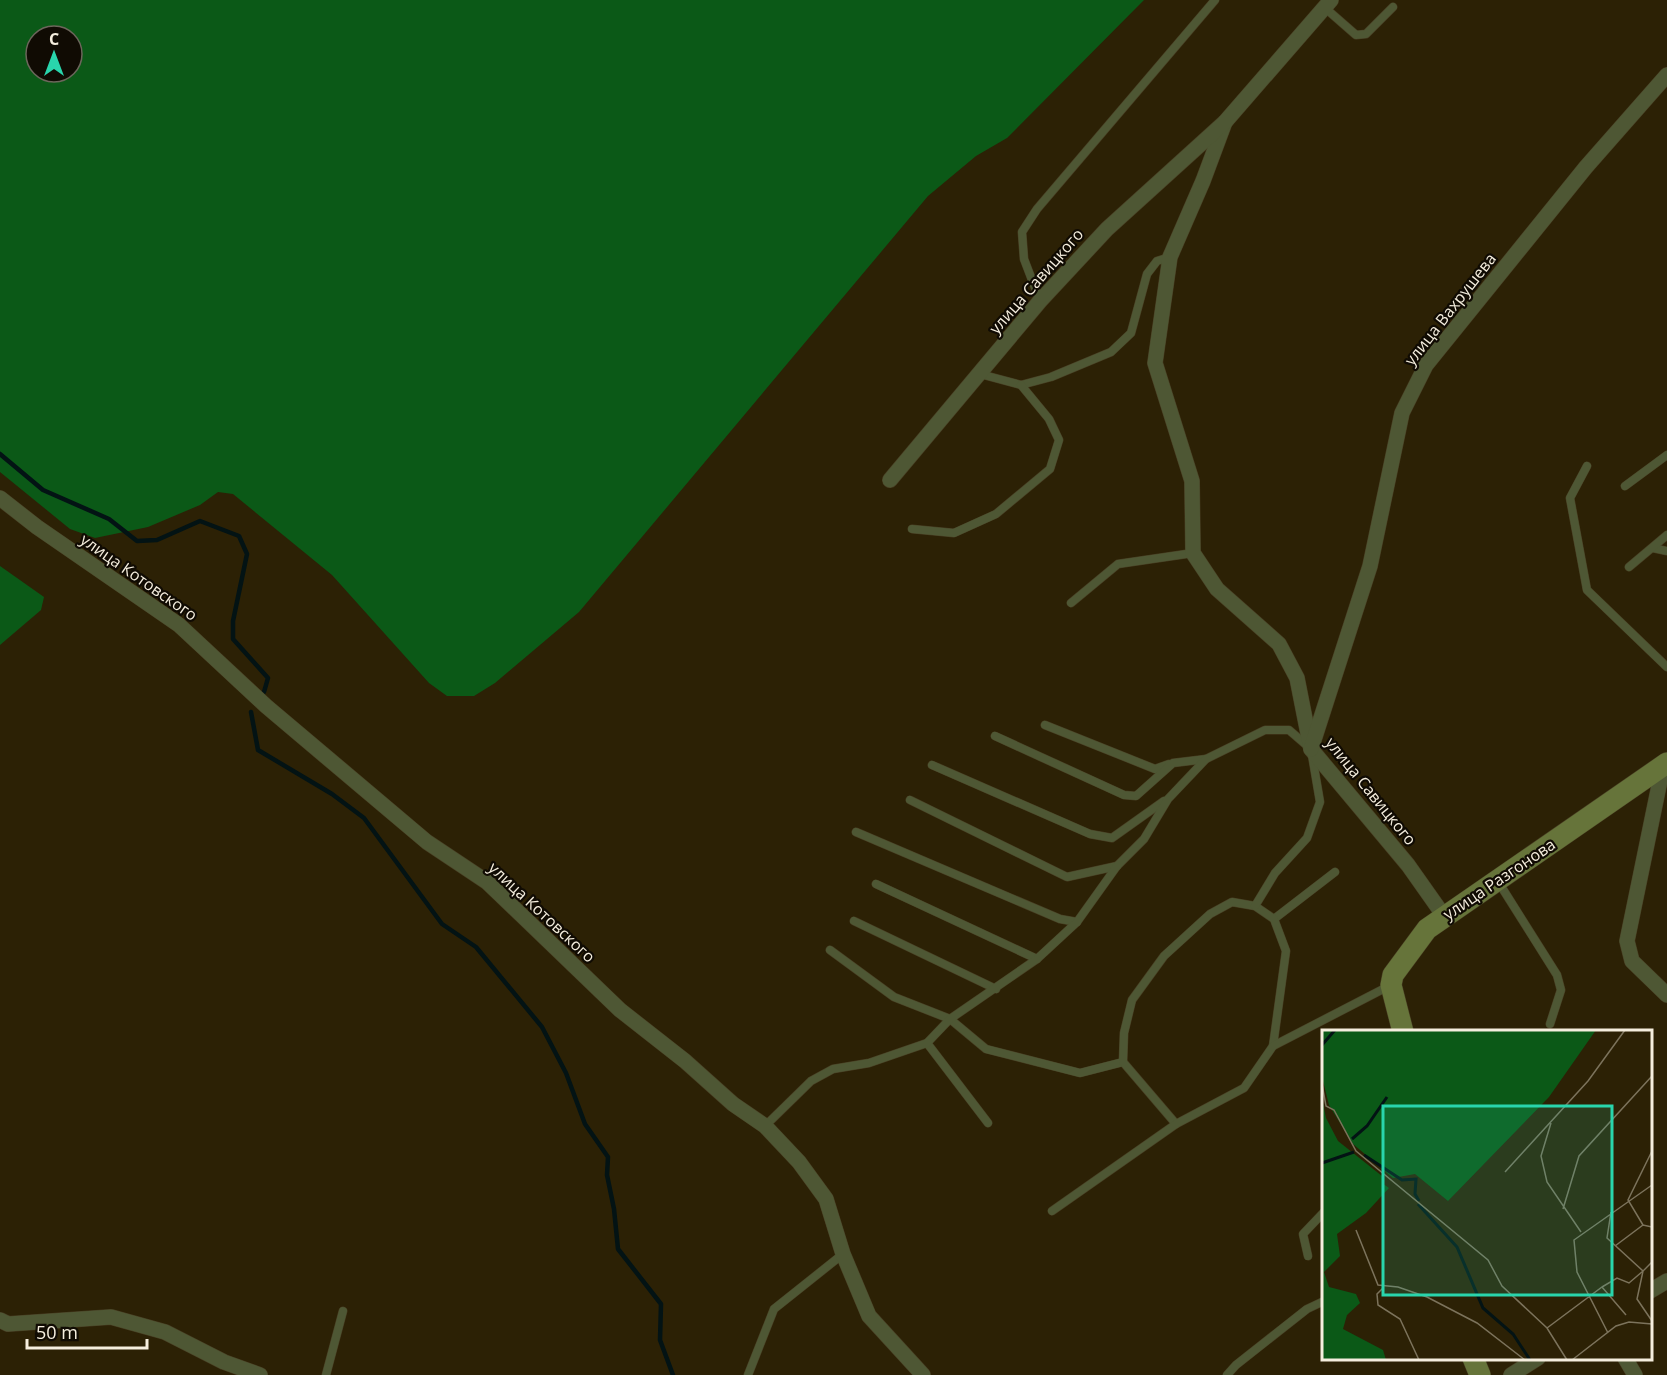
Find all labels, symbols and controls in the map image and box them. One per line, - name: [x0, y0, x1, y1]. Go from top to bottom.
- north arrow: [24, 24, 84, 84]
- text: С: [49, 28, 59, 50]
- street label: улица Савицкого: [984, 224, 1088, 338]
- street label: улица Вахрушева: [1399, 248, 1501, 370]
- street label: улица Котовского: [76, 528, 202, 626]
- street label: улица Савицкого: [1321, 732, 1421, 850]
- street label: улица Разгонова: [1439, 833, 1559, 925]
- street label: улица Котовского: [484, 857, 600, 967]
- inset map: [1322, 1030, 1652, 1360]
- scale bar: [27, 1312, 147, 1350]
- text: 50 m: [36, 1320, 78, 1344]

